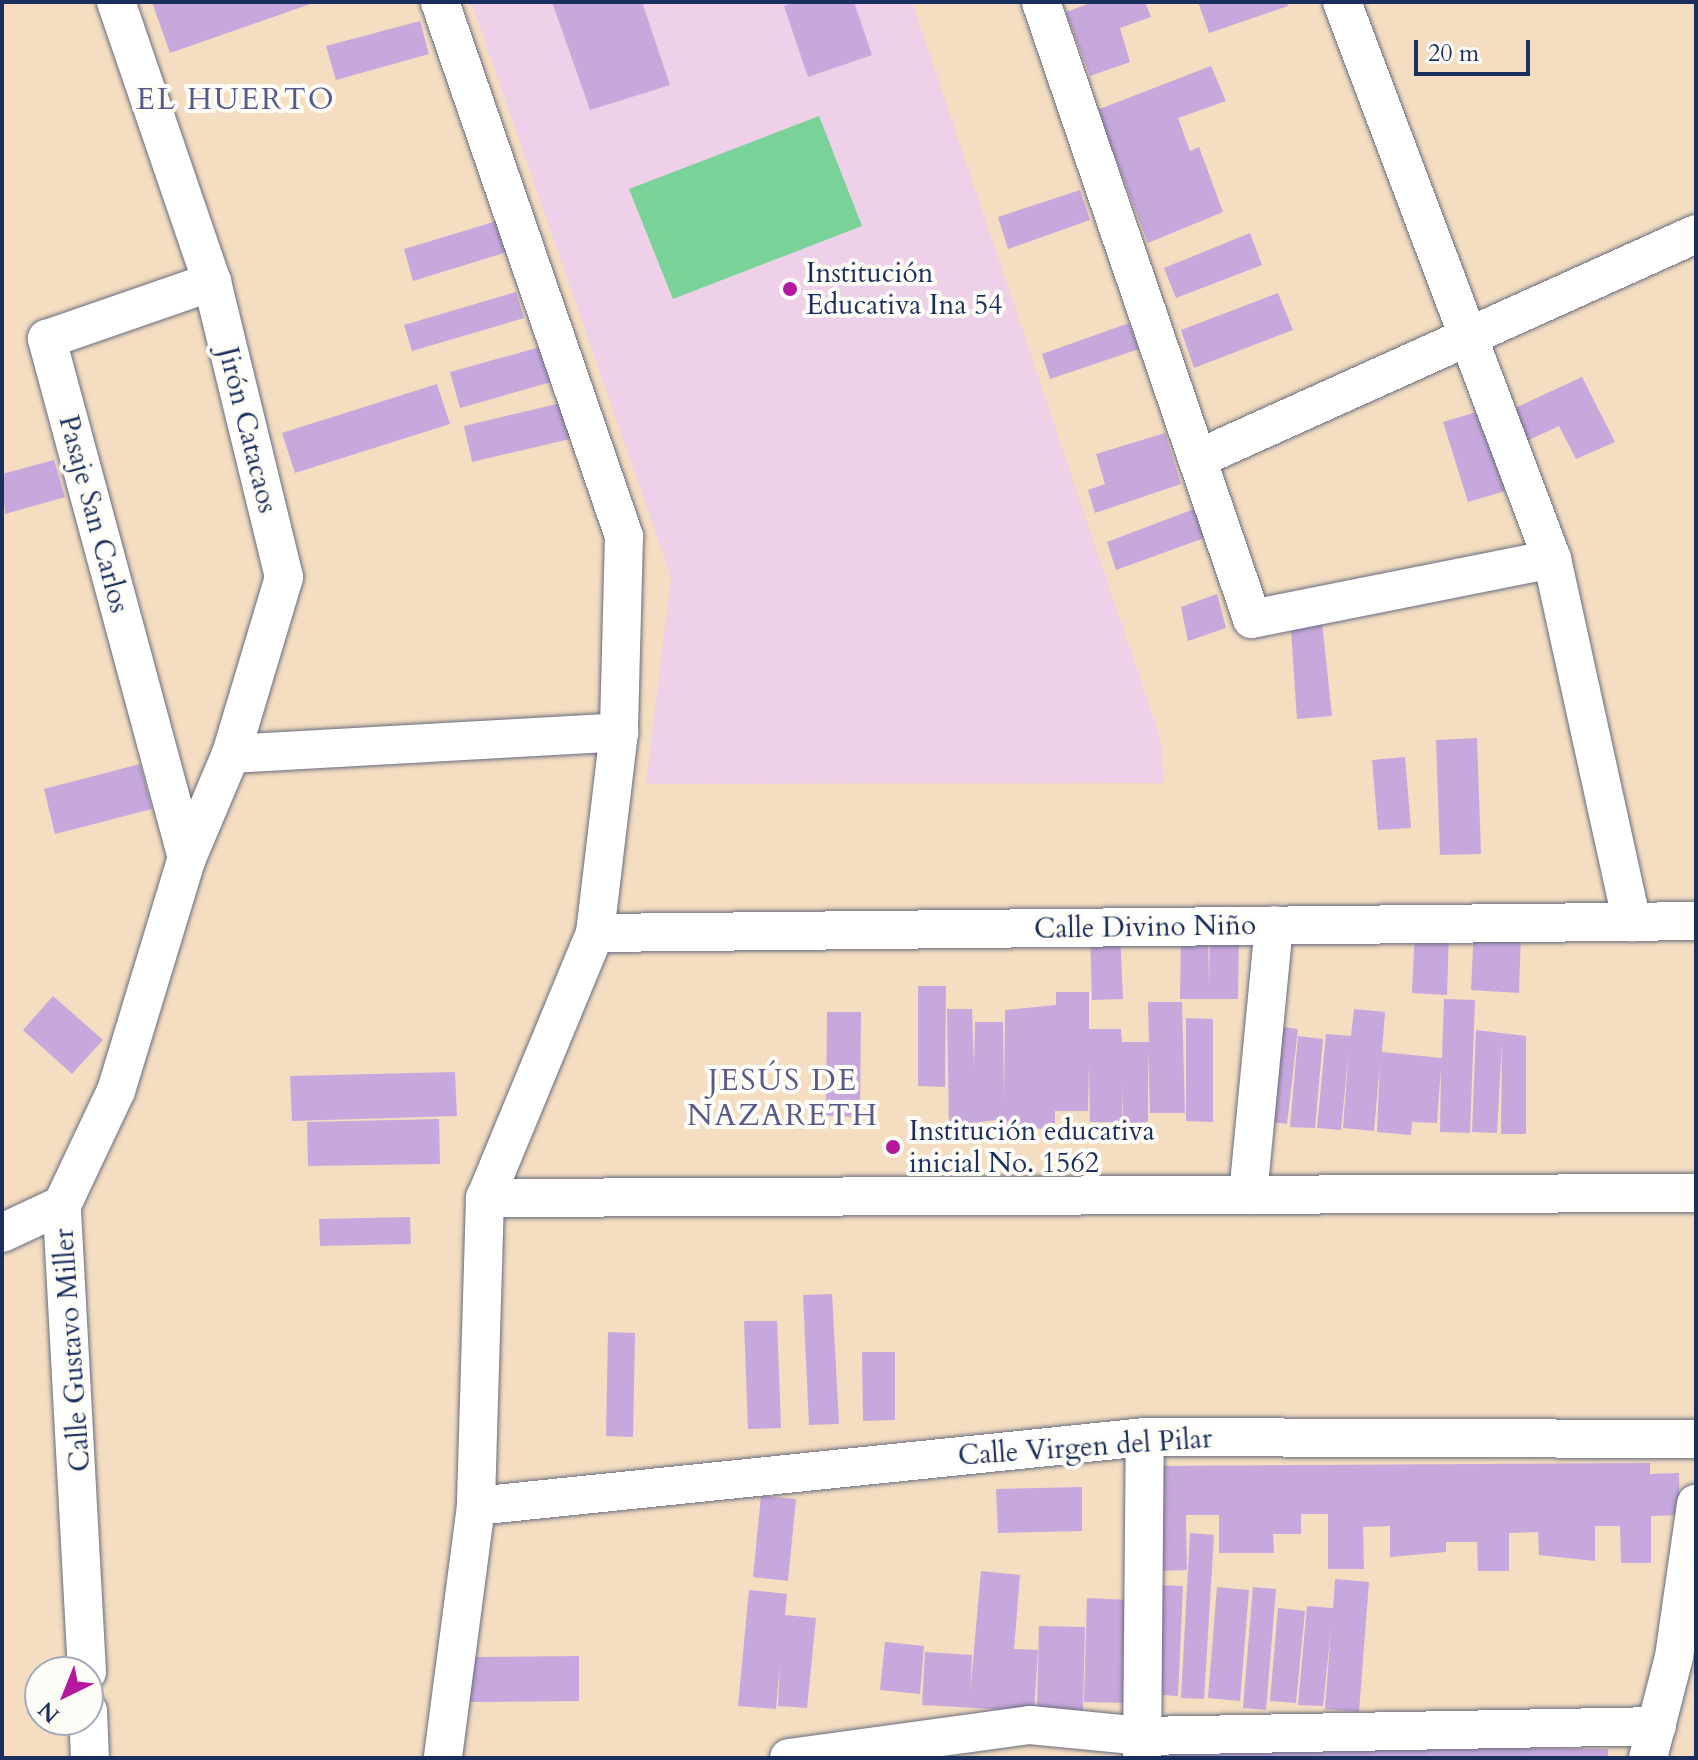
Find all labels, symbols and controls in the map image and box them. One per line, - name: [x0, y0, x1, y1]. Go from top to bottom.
- scale bar: [1418, 24, 1534, 74]
- text: 20 m: [1428, 37, 1479, 70]
- district label: EL HUERTO: [136, 82, 336, 118]
- place label: Institución Educativa Ina 54: [806, 256, 1003, 322]
- marker: Institución Educativa Ina 54: [781, 280, 799, 298]
- street label: Jirón Catacaos: [211, 343, 285, 517]
- street label: Pasaje San Carlos: [51, 412, 137, 616]
- street label: Calle Divino Niño: [1034, 908, 1256, 946]
- district label: JESÚS DE NAZARETH: [687, 1063, 879, 1134]
- place label: Institución educativa inicial No. 1562: [909, 1114, 1155, 1180]
- marker: Institución educativa inicial No. 1562: [884, 1138, 902, 1156]
- street label: Calle Gustavo Miller: [47, 1227, 97, 1473]
- street label: Calle Virgen del Pilar: [957, 1421, 1213, 1473]
- north arrow: [24, 1656, 104, 1736]
- text: N: [32, 1695, 66, 1730]

